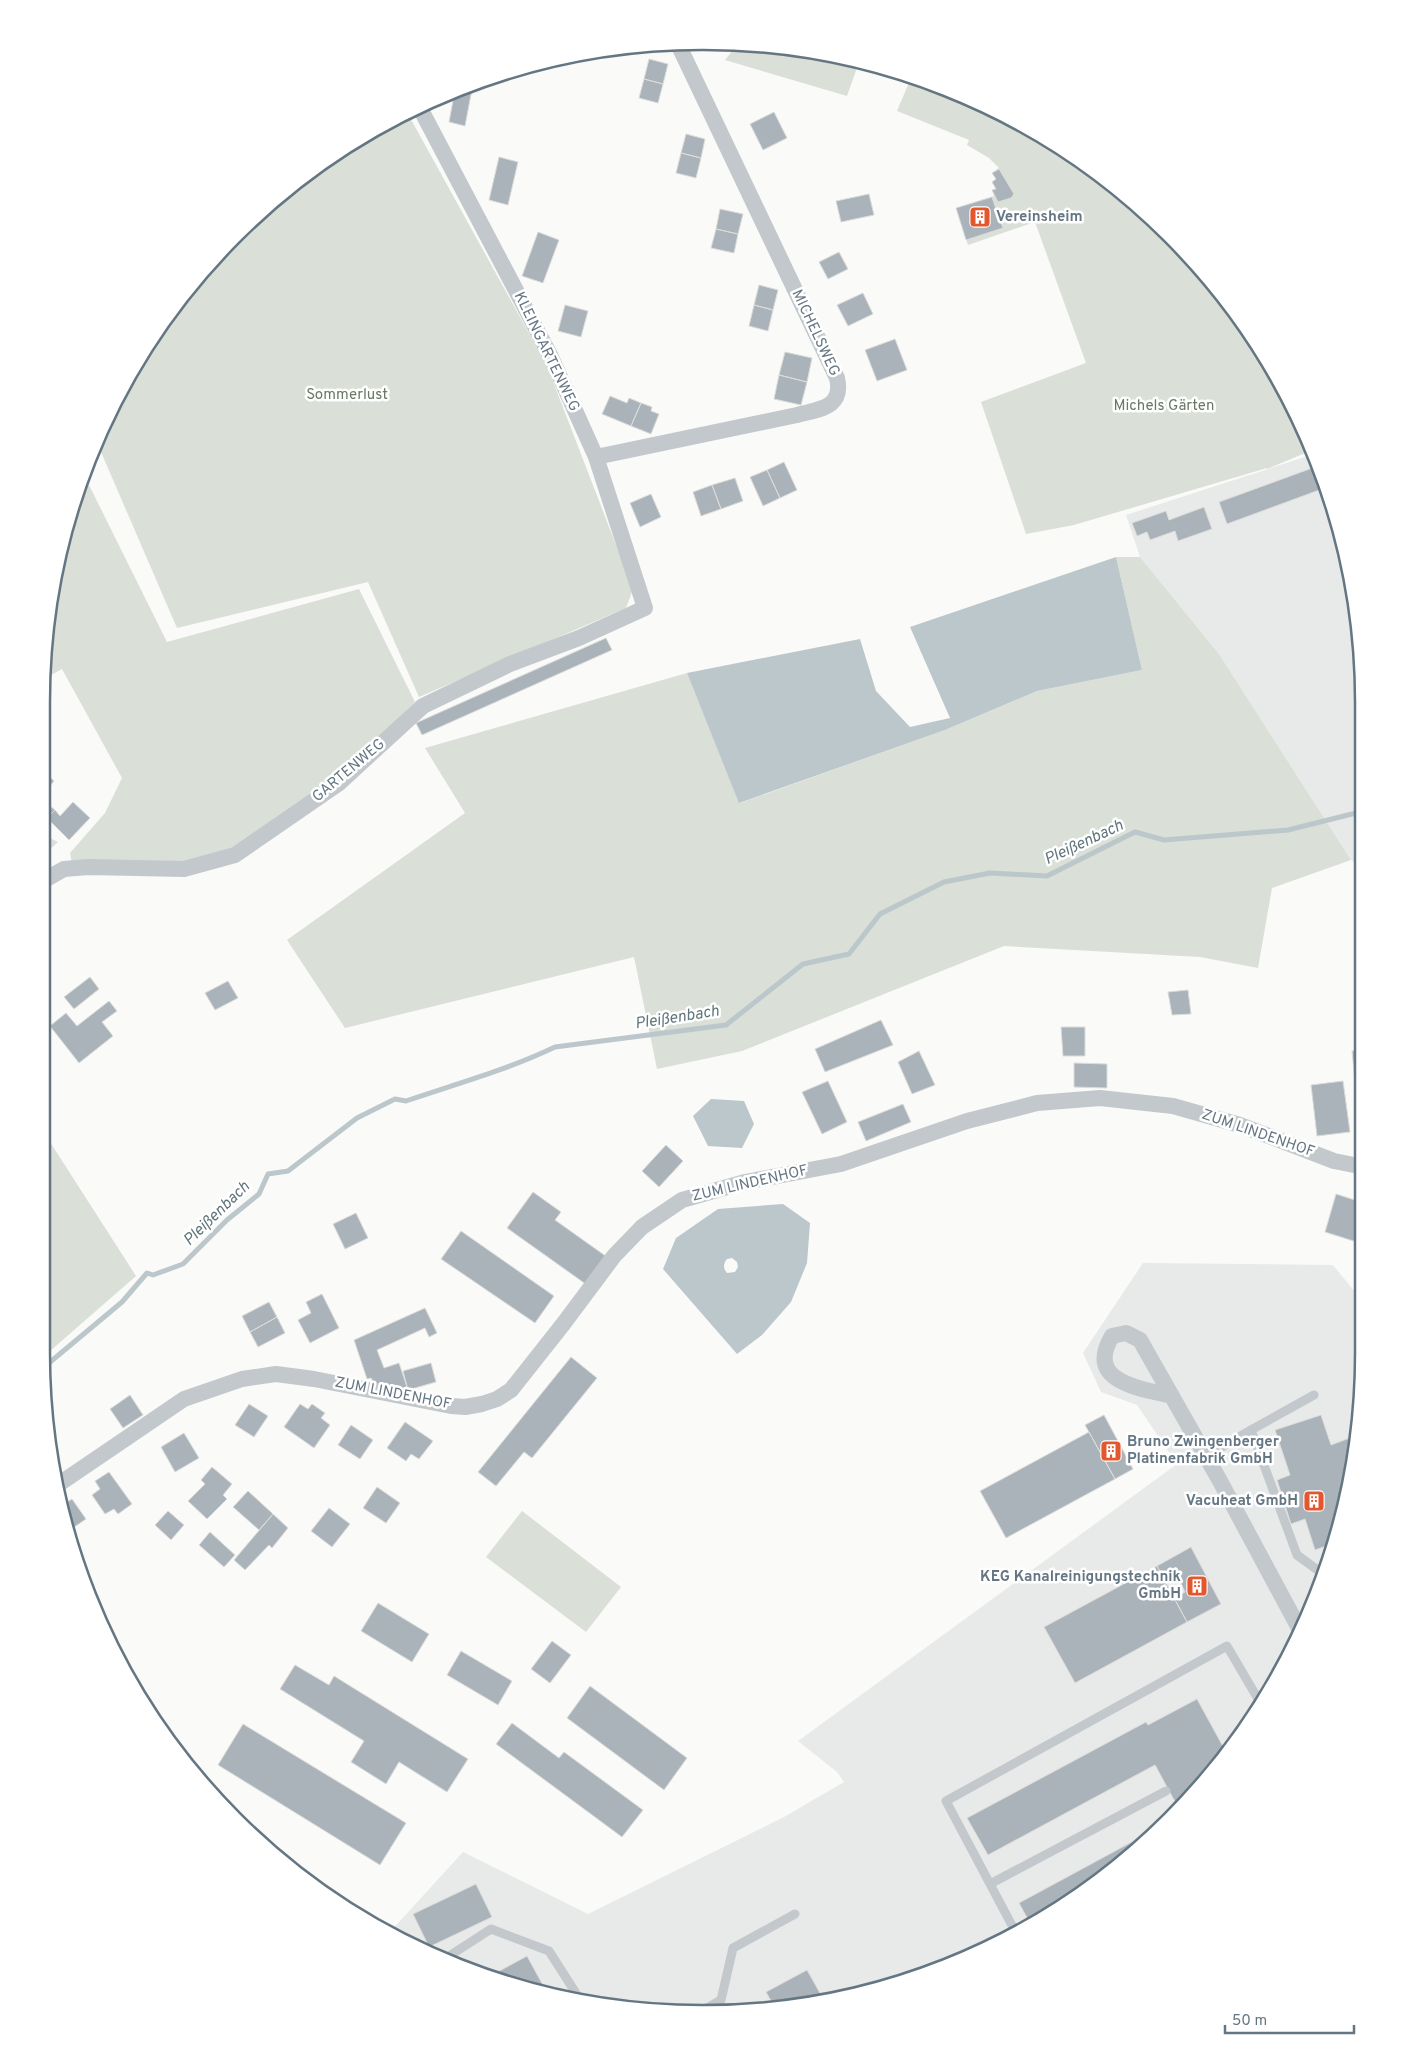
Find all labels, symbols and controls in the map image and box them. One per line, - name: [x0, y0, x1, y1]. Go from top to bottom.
- building icon: Vereinsheim: [968, 205, 992, 229]
- place label: Vereinsheim: [996, 208, 1083, 227]
- street label: MICHELSWEG: [787, 287, 843, 379]
- street label: KLEINGARTENWEG: [509, 289, 583, 415]
- park label: Sommerlust: [306, 386, 388, 405]
- park label: Michels Gärten: [1113, 397, 1215, 416]
- street label: GARTENWEG: [309, 735, 389, 807]
- water label: Pleißenbach: [1041, 816, 1127, 870]
- water label: Pleißenbach: [633, 1001, 721, 1035]
- street label: ZUM LINDENHOF: [1199, 1106, 1317, 1162]
- street label: ZUM LINDENHOF: [690, 1161, 810, 1207]
- water label: Pleißenbach: [180, 1177, 255, 1251]
- street label: ZUM LINDENHOF: [333, 1373, 453, 1415]
- place label: Bruno Zwingenberger Platinenfabrik GmbH: [1127, 1433, 1280, 1469]
- building icon: Bruno Zwingenberger Platinenfabrik GmbH: [1099, 1439, 1123, 1463]
- building icon: Vacuheat GmbH: [1302, 1489, 1326, 1513]
- place label: Vacuheat GmbH: [1186, 1492, 1298, 1511]
- place label: KEG Kanalreinigungstechnik GmbH: [980, 1568, 1181, 1604]
- building icon: KEG Kanalreinigungstechnik GmbH: [1185, 1574, 1209, 1598]
- scale bar: [1225, 2002, 1354, 2034]
- text: 50 m: [1232, 2012, 1267, 2031]

